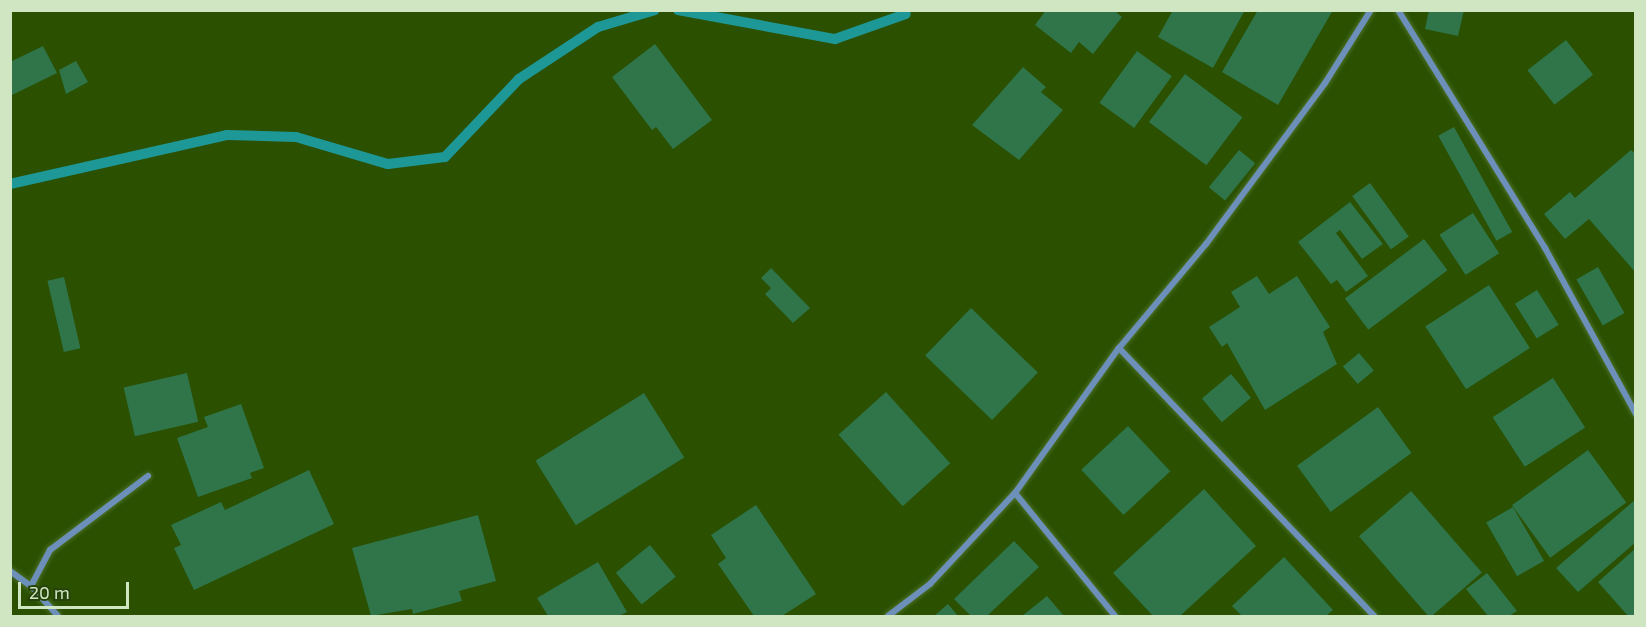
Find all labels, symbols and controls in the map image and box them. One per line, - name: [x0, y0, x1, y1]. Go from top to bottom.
- scale bar: [21, 570, 132, 608]
- text: 20 m: [29, 581, 70, 603]

